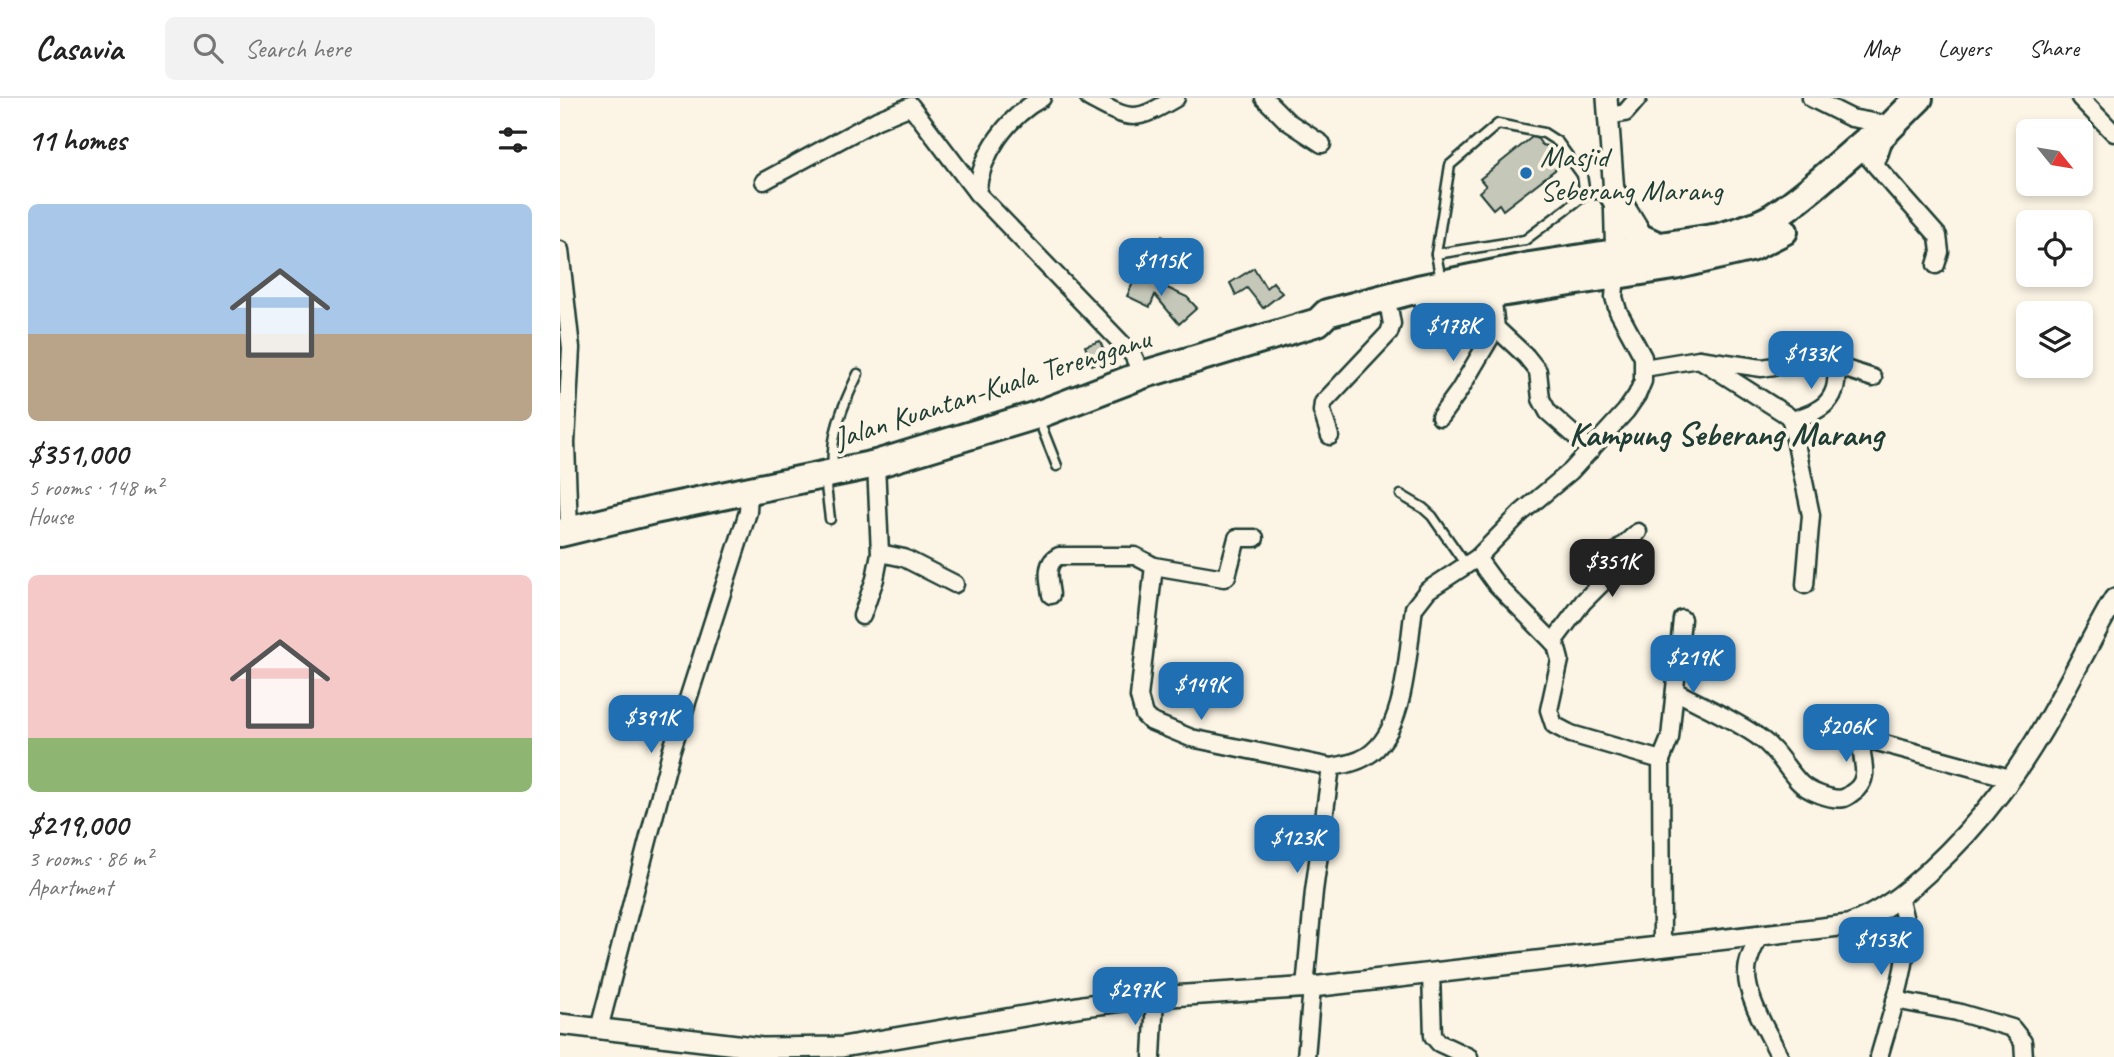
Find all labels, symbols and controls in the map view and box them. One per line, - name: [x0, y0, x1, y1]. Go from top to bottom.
- search box: [165, 17, 655, 80]
- text: Casavia: [35, 27, 123, 69]
- icon: search: [189, 29, 227, 67]
- text: Search here: [245, 32, 351, 65]
- text: Map: [1863, 33, 1900, 63]
- text: Layers: [1938, 33, 1991, 63]
- text: Share: [2029, 33, 2079, 63]
- north arrow: [2016, 119, 2093, 196]
- map controls: [2016, 119, 2093, 378]
- text: 11 homes: [28, 121, 126, 159]
- icon: filters: [494, 121, 532, 159]
- place label: Masjid Seberang Marang: [1540, 137, 1724, 209]
- marker: Masjid Seberang Marang: [1518, 165, 1534, 181]
- button: locate: [2016, 210, 2093, 287]
- pin: $115K: [1112, 238, 1210, 298]
- text: $115K: [1135, 246, 1187, 275]
- icon: home: [217, 250, 343, 376]
- button: layers: [2016, 301, 2093, 378]
- pin: $178K: [1404, 303, 1502, 363]
- text: $178K: [1427, 311, 1480, 340]
- street label: Jalan Kuantan-Kuala Terengganu: [827, 318, 1157, 458]
- pin: $133K: [1762, 331, 1860, 391]
- text: $133K: [1784, 339, 1838, 368]
- district label: Kampung Seberang Marang: [1569, 413, 1886, 455]
- text: $351,000: [28, 435, 128, 473]
- text: 5 rooms · 148 m²: [28, 473, 163, 502]
- text: House: [28, 502, 73, 531]
- pin: $351K: [1563, 540, 1661, 599]
- text: $351K: [1586, 547, 1638, 576]
- icon: home: [217, 621, 343, 747]
- pin: $219K: [1644, 636, 1742, 695]
- text: $219K: [1667, 643, 1719, 672]
- pin: $149K: [1152, 662, 1250, 722]
- text: $149K: [1175, 670, 1227, 699]
- pin: $391K: [602, 696, 700, 755]
- text: $391K: [625, 703, 677, 732]
- pin: $206K: [1797, 704, 1895, 764]
- text: $206K: [1819, 712, 1873, 741]
- text: $219,000: [28, 806, 128, 844]
- pin: $123K: [1248, 816, 1346, 875]
- text: $123K: [1270, 823, 1324, 852]
- text: 3 rooms · 86 m²: [28, 844, 152, 873]
- text: Apartment: [28, 873, 113, 902]
- pin: $153K: [1832, 918, 1930, 977]
- text: $153K: [1855, 925, 1907, 954]
- pin: $297K: [1086, 968, 1184, 1027]
- text: $297K: [1109, 975, 1161, 1004]

